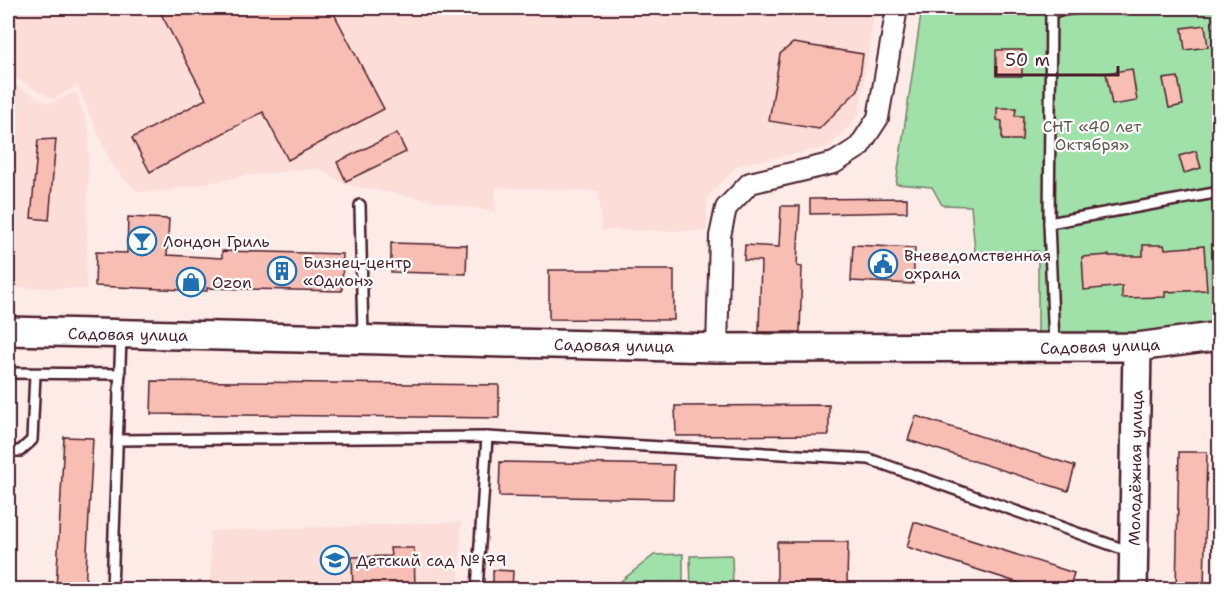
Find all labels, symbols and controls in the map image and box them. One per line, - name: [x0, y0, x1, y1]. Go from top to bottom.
- scale bar: [996, 39, 1118, 77]
- text: 50 m: [1005, 48, 1050, 72]
- park label: СНТ «40 лет Октября»: [1043, 116, 1142, 155]
- bar icon: Лондон Гриль: [126, 225, 158, 257]
- place label: Лондон Гриль: [163, 231, 270, 252]
- place label: Вневедомственная охрана: [904, 245, 1051, 284]
- public building icon: Вневедомственная охрана: [867, 248, 899, 280]
- place label: Бизнец-центр «Одион»: [303, 252, 412, 291]
- building icon: Бизнец-центр «Одион»: [266, 255, 298, 287]
- shop icon: Ozon: [175, 266, 207, 298]
- place label: Ozon: [212, 272, 252, 293]
- street label: Садовая улица: [68, 323, 188, 346]
- street label: Садовая улица: [554, 334, 674, 357]
- street label: Садовая улица: [1040, 334, 1161, 359]
- street label: Молодёжная улица: [1124, 390, 1147, 546]
- school or university icon: Детский сад № 79: [319, 544, 351, 576]
- place label: Детский сад № 79: [356, 550, 507, 571]

